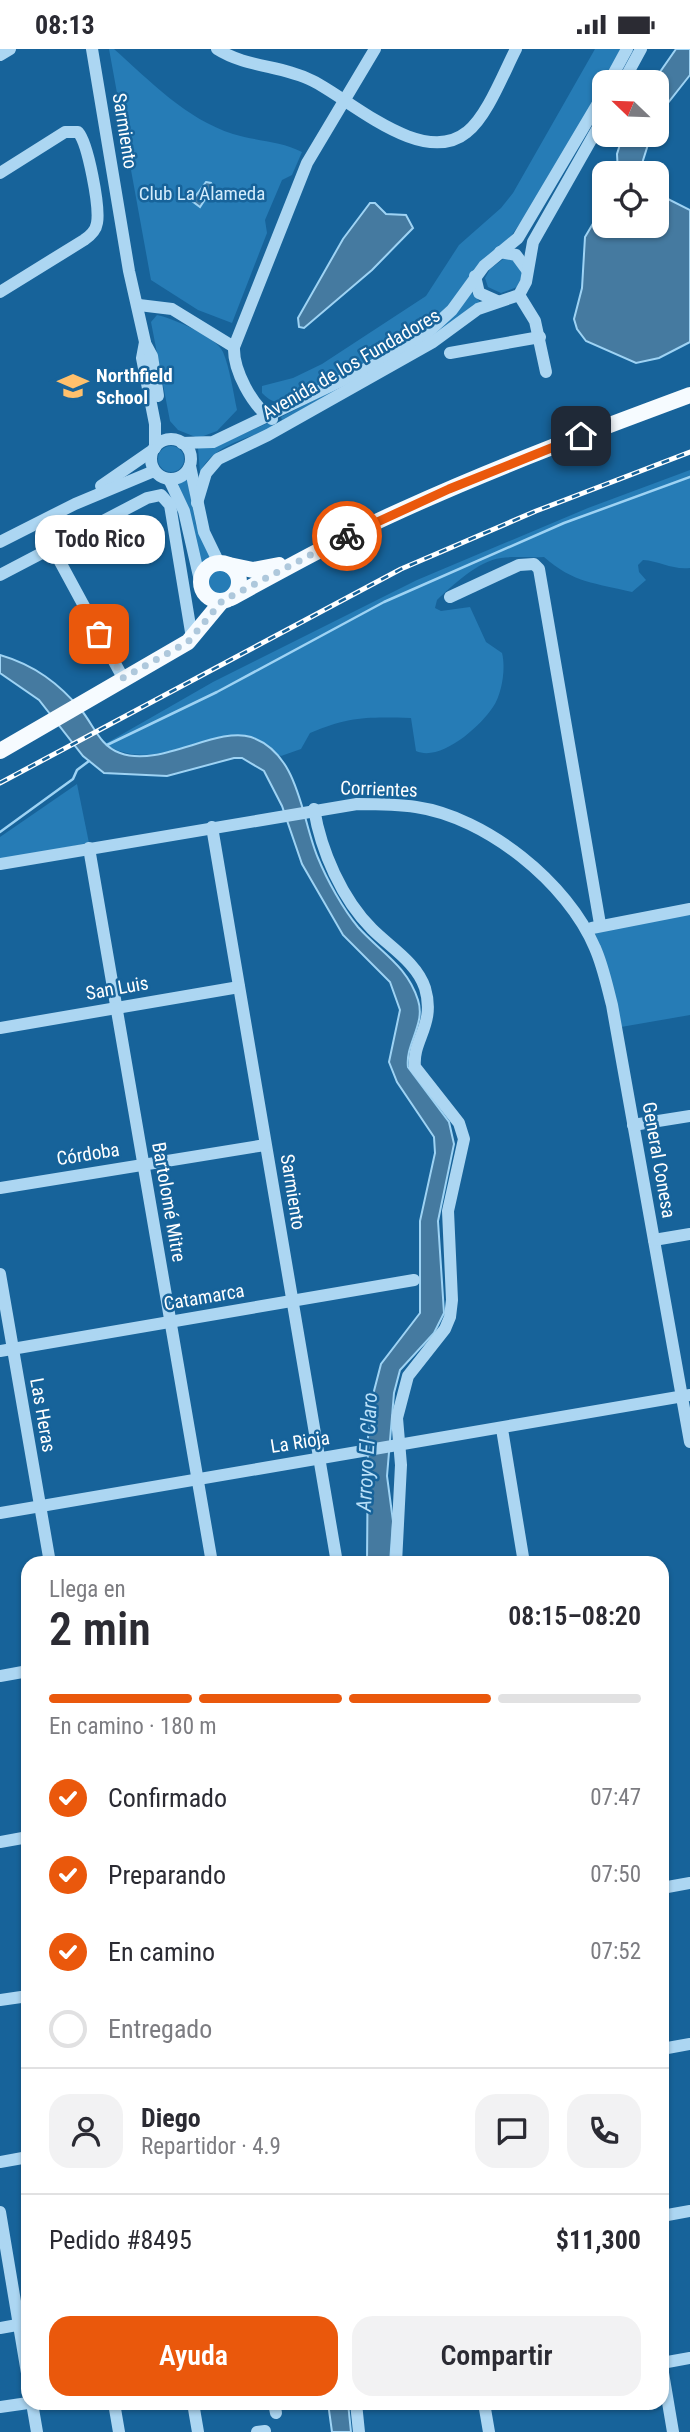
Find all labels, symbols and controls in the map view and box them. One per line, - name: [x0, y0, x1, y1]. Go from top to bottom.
- text: 08:13: [35, 10, 95, 40]
- north arrow: [592, 70, 668, 147]
- map controls: [592, 70, 669, 238]
- street label: Sarmiento: [108, 91, 142, 171]
- button: locate: [592, 161, 669, 238]
- park label: Club La Alameda: [139, 182, 265, 205]
- street label: Avenida de los Fundadores: [258, 304, 444, 424]
- place label: Northfield School: [96, 364, 173, 409]
- school or university icon: Northfield School: [56, 369, 90, 403]
- pin: [551, 406, 611, 466]
- icon: home: [562, 417, 600, 455]
- courier: [312, 501, 382, 571]
- callout: Todo Rico: [34, 515, 164, 564]
- icon: bike: [328, 517, 366, 555]
- text: Todo Rico: [55, 526, 145, 553]
- pin: [69, 604, 129, 664]
- icon: bag: [80, 615, 118, 653]
- street label: Corrientes: [340, 776, 418, 802]
- street label: San Luis: [84, 971, 150, 1005]
- street label: General Conesa: [637, 1100, 681, 1220]
- street label: Córdoba: [55, 1138, 121, 1170]
- street label: Bartolomé Mitre: [147, 1140, 191, 1264]
- street label: Sarmiento: [276, 1152, 310, 1232]
- street label: Catamarca: [162, 1279, 246, 1315]
- street label: Las Heras: [25, 1376, 61, 1454]
- water label: Arroyo El Claro: [352, 1392, 382, 1513]
- street label: La Rioja: [269, 1426, 331, 1458]
- text: Llega en: [49, 1576, 126, 1603]
- text: 08:15–08:20: [508, 1601, 641, 1631]
- text: 2 min: [49, 1602, 151, 1656]
- text: En camino · 180 m: [49, 1713, 217, 1740]
- icon: check: [49, 1779, 87, 1817]
- text: Confirmado: [108, 1783, 227, 1813]
- text: 07:47: [590, 1784, 641, 1811]
- icon: check: [49, 1856, 87, 1894]
- text: Preparando: [108, 1860, 226, 1890]
- text: 07:50: [590, 1861, 641, 1888]
- icon: check: [49, 1933, 87, 1971]
- text: En camino: [108, 1937, 215, 1967]
- text: 07:52: [590, 1938, 641, 1965]
- text: Entregado: [108, 2014, 212, 2044]
- button: person: [49, 2094, 123, 2168]
- button: chat: [475, 2094, 549, 2168]
- button: phone: [567, 2094, 641, 2168]
- text: Diego: [141, 2103, 201, 2133]
- text: Repartidor · 4.9: [141, 2133, 281, 2160]
- text: Pedido #8495: [49, 2225, 192, 2255]
- text: $11,300: [556, 2225, 641, 2255]
- button: Ayuda: [49, 2316, 338, 2396]
- button: Compartir: [352, 2316, 641, 2396]

